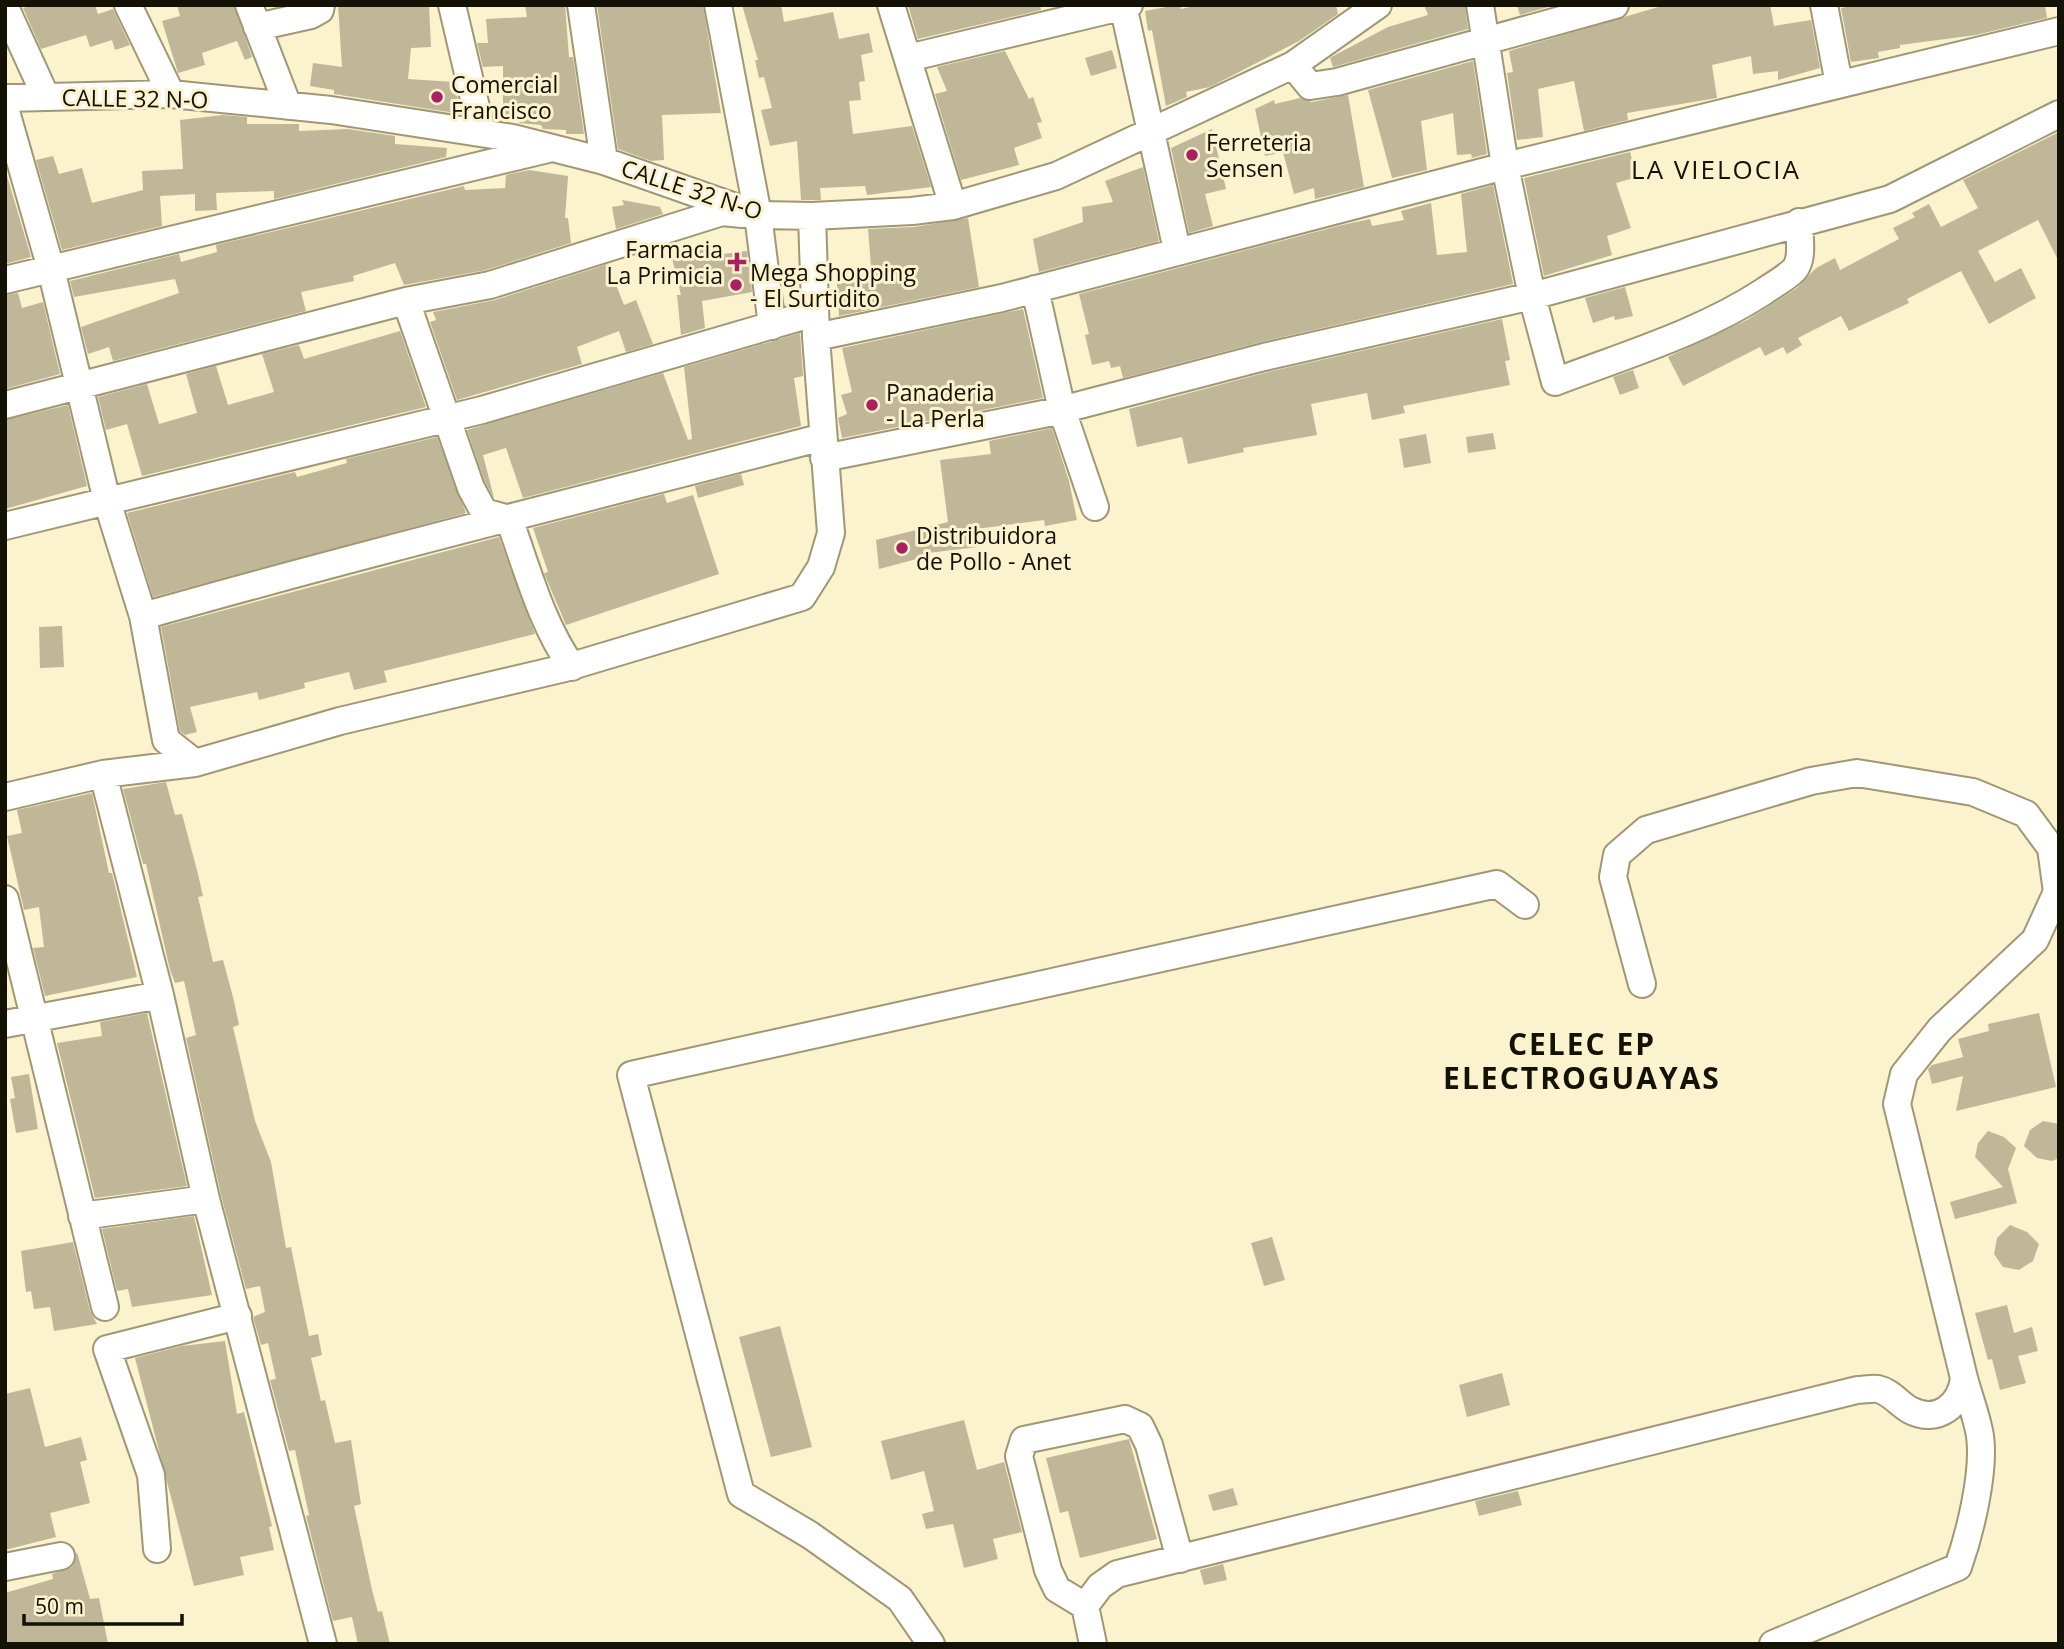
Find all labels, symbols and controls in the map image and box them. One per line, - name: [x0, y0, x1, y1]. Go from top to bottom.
- place label: Comercial Francisco: [451, 68, 558, 126]
- street label: CALLE 32 N-O: [61, 81, 209, 115]
- marker: Comercial Francisco: [429, 89, 445, 105]
- place label: Ferreteria Sensen: [1206, 126, 1312, 184]
- marker: Ferreteria Sensen: [1184, 147, 1200, 163]
- street label: CALLE 32 N-O: [617, 151, 767, 227]
- district label: LA VIELOCIA: [1631, 151, 1801, 187]
- place label: Farmacia La Primicia: [606, 233, 723, 291]
- marker: Farmacia La Primicia: [729, 254, 745, 270]
- place label: Mega Shopping - El Surtidito: [750, 256, 916, 314]
- marker: Mega Shopping - El Surtidito: [728, 277, 744, 293]
- place label: Panaderia - La Perla: [886, 376, 994, 434]
- marker: Panaderia - La Perla: [864, 397, 880, 413]
- place label: Distribuidora de Pollo - Anet: [916, 519, 1071, 577]
- marker: Distribuidora de Pollo - Anet: [894, 540, 910, 556]
- district label: CELEC EP ELECTROGUAYAS: [1443, 1023, 1721, 1098]
- scale bar: [24, 1582, 182, 1626]
- text: 50 m: [35, 1592, 84, 1620]

